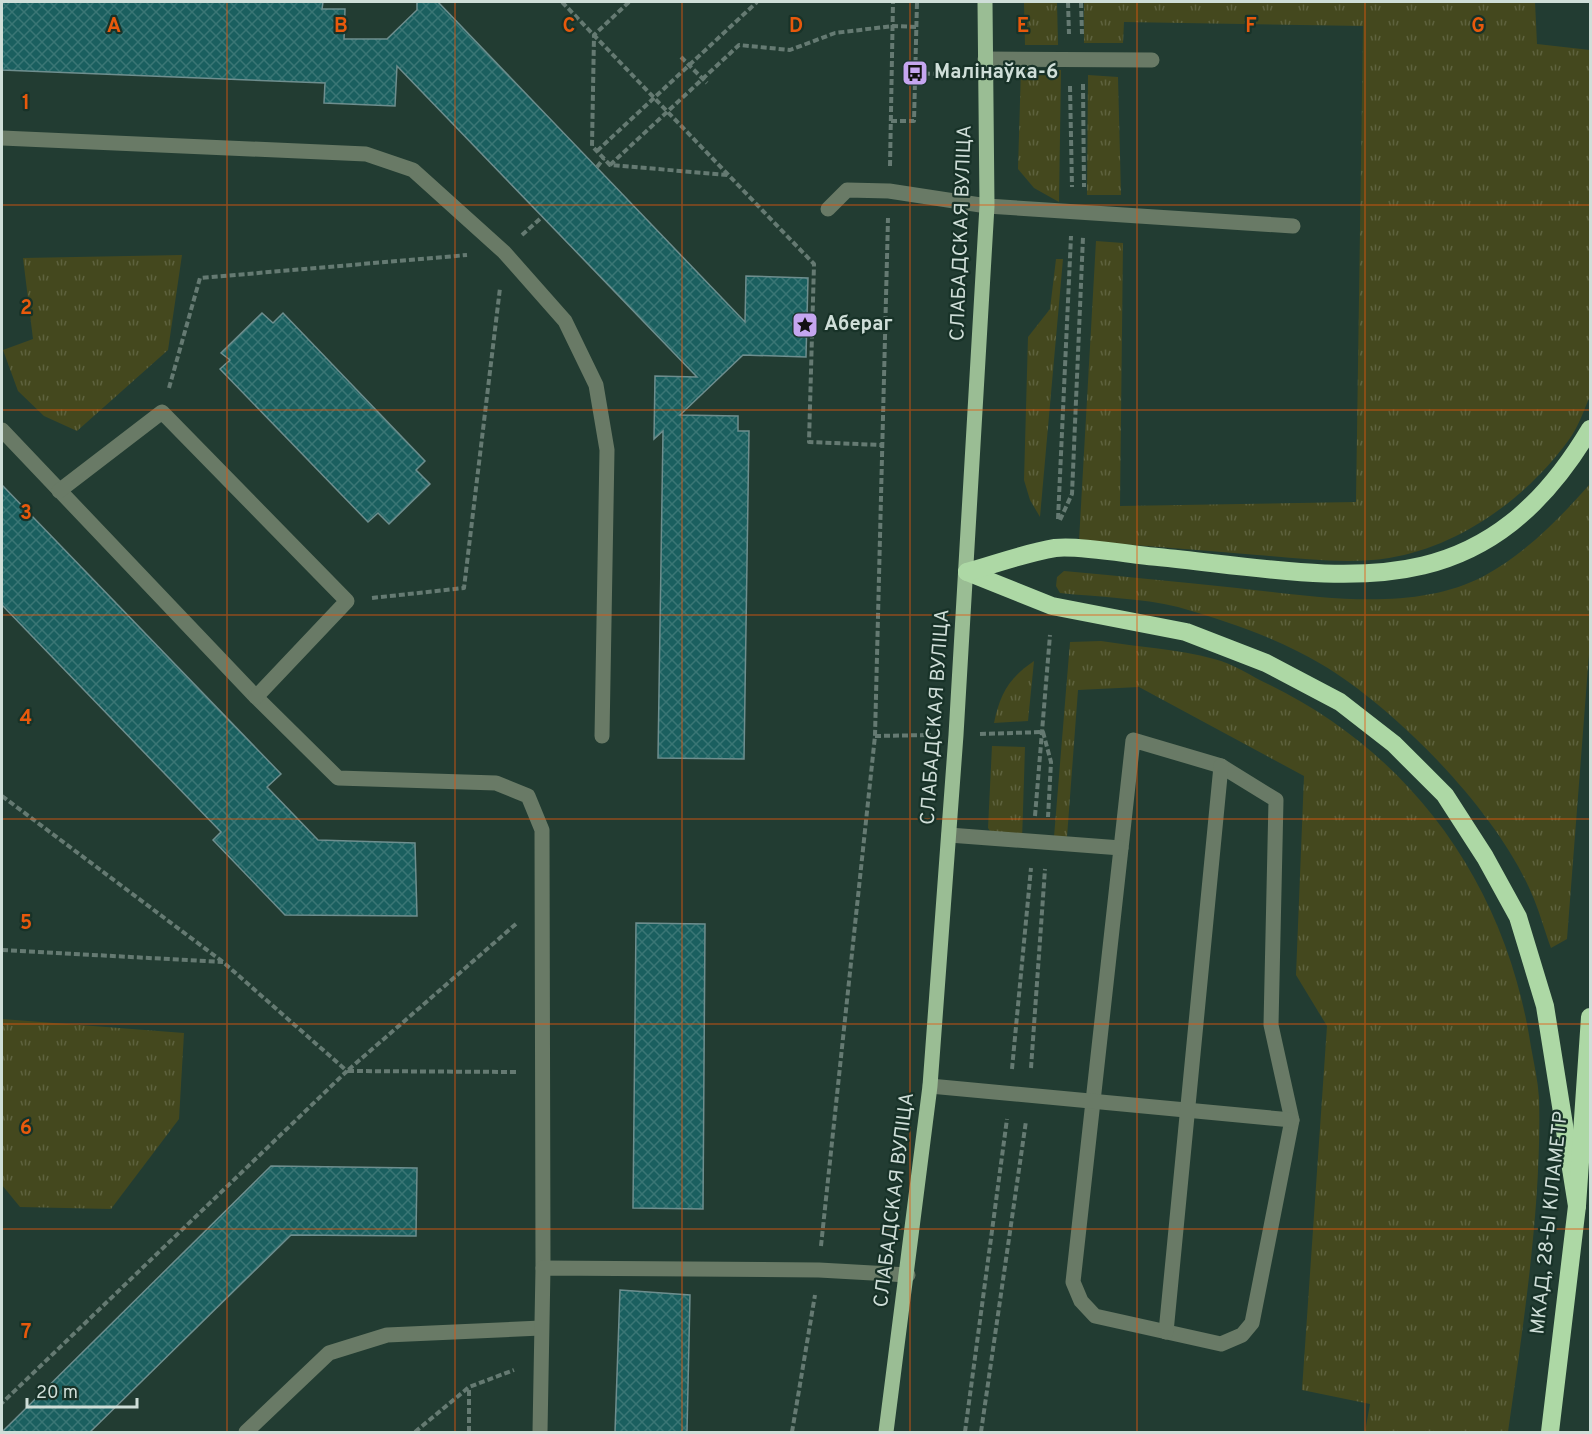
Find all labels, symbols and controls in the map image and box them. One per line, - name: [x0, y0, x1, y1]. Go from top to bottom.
- text: A: [107, 14, 121, 40]
- text: B: [334, 14, 348, 40]
- text: C: [563, 14, 575, 40]
- text: D: [789, 14, 803, 40]
- text: E: [1017, 14, 1029, 40]
- text: F: [1245, 14, 1257, 40]
- text: G: [1471, 14, 1485, 40]
- bus stop icon: Малінаўка-6: [900, 58, 930, 88]
- place label: Малінаўка-6: [934, 60, 1058, 86]
- text: 1: [22, 91, 30, 117]
- street label: СЛАБАДСКАЯ ВУЛІЦА: [945, 124, 979, 342]
- text: 2: [20, 296, 32, 322]
- place icon: Абераг: [790, 310, 820, 340]
- place label: Абераг: [824, 312, 893, 338]
- text: 3: [20, 501, 32, 527]
- street label: СЛАБАДСКАЯ ВУЛІЦА: [915, 608, 957, 826]
- text: 4: [20, 706, 32, 732]
- text: 5: [20, 911, 32, 937]
- street label: СЛАБАДСКАЯ ВУЛІЦА: [869, 1091, 921, 1309]
- street label: МКАД, 28-Ы КІЛАМЕТР: [1525, 1110, 1575, 1336]
- text: 6: [20, 1116, 32, 1142]
- text: 7: [21, 1320, 31, 1346]
- scale bar: [27, 1371, 136, 1409]
- text: 20 m: [36, 1382, 78, 1405]

